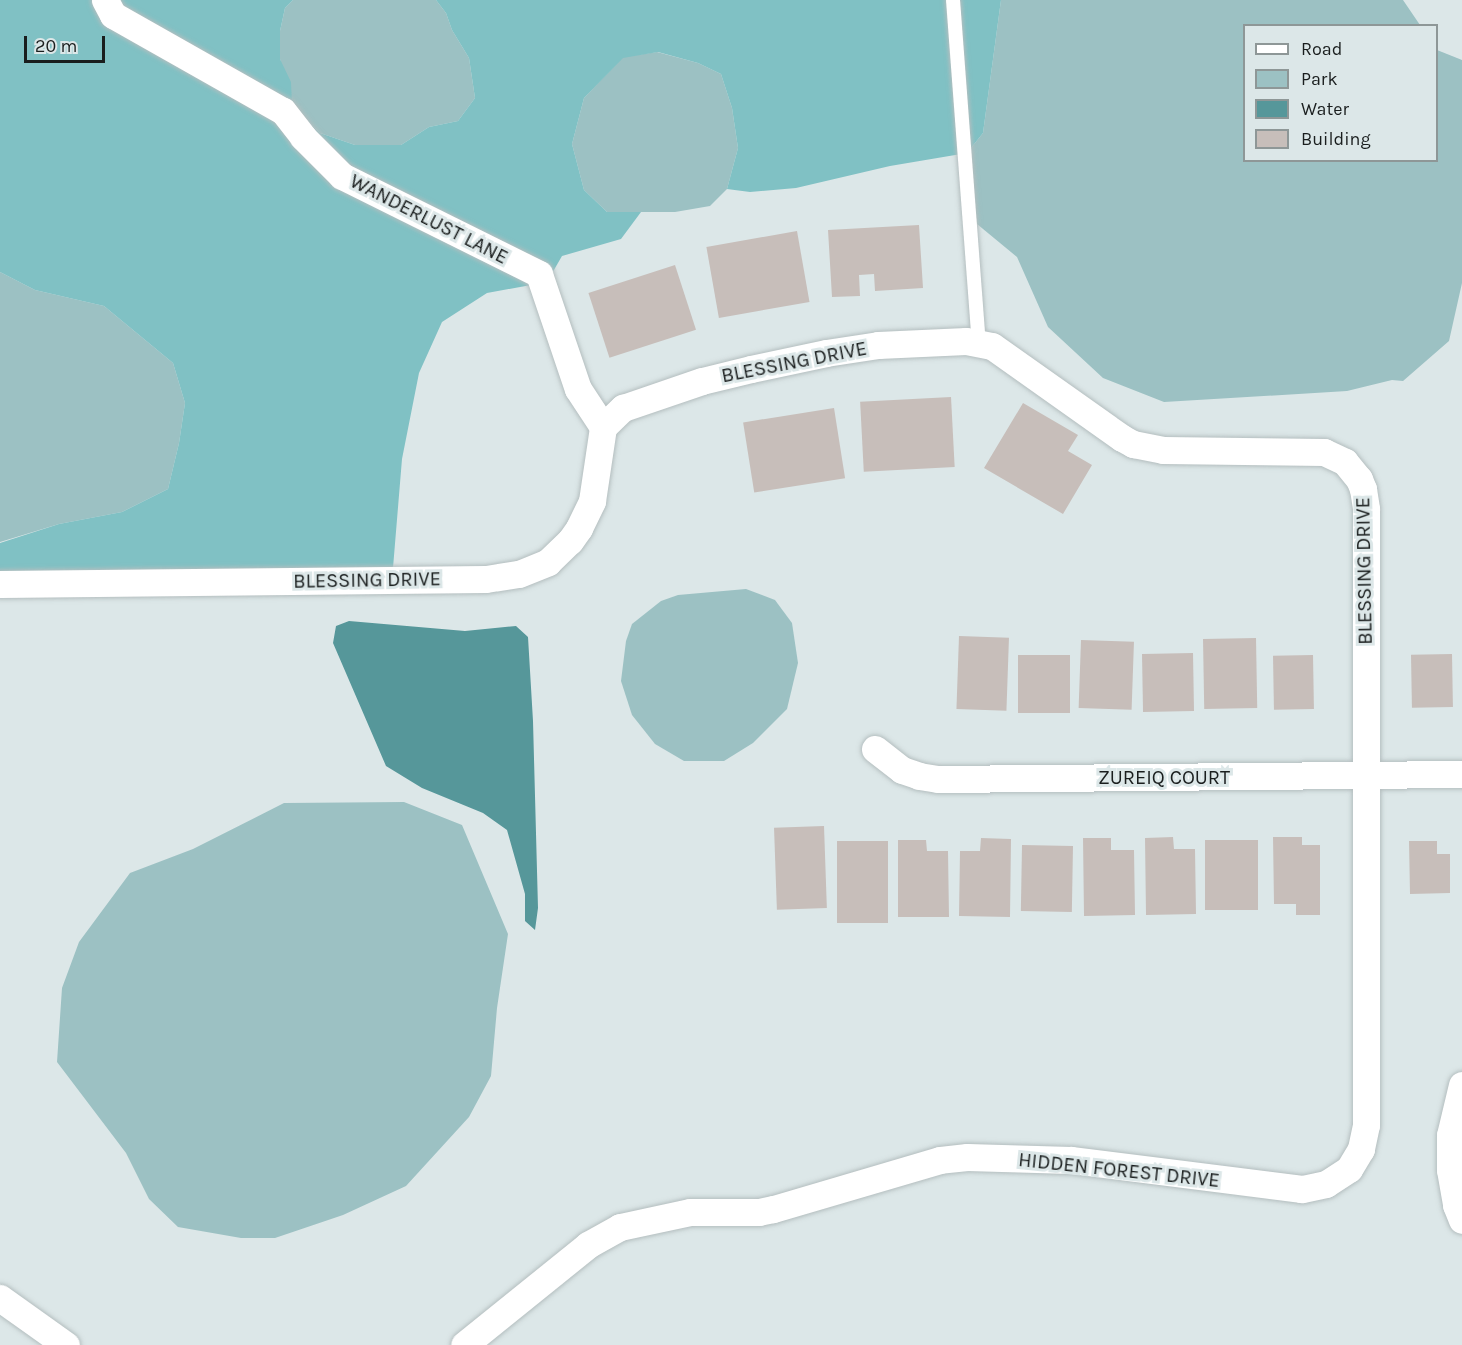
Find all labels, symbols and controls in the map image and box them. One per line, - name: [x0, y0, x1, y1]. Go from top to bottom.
- scale bar: [27, 24, 108, 62]
- legend: [1243, 24, 1438, 162]
- text: 20 m: [35, 35, 77, 57]
- text: Road: [1301, 38, 1342, 60]
- text: Park: [1301, 68, 1338, 90]
- text: Water: [1301, 98, 1349, 120]
- text: Building: [1301, 128, 1371, 150]
- street label: WANDERLUST LANE: [346, 169, 512, 269]
- street label: BLESSING DRIVE: [719, 336, 869, 388]
- street label: BLESSING DRIVE: [1351, 497, 1377, 645]
- street label: BLESSING DRIVE: [293, 567, 441, 593]
- street label: ZUREIQ COURT: [1098, 765, 1230, 789]
- street label: HIDDEN FOREST DRIVE: [1017, 1147, 1221, 1193]

